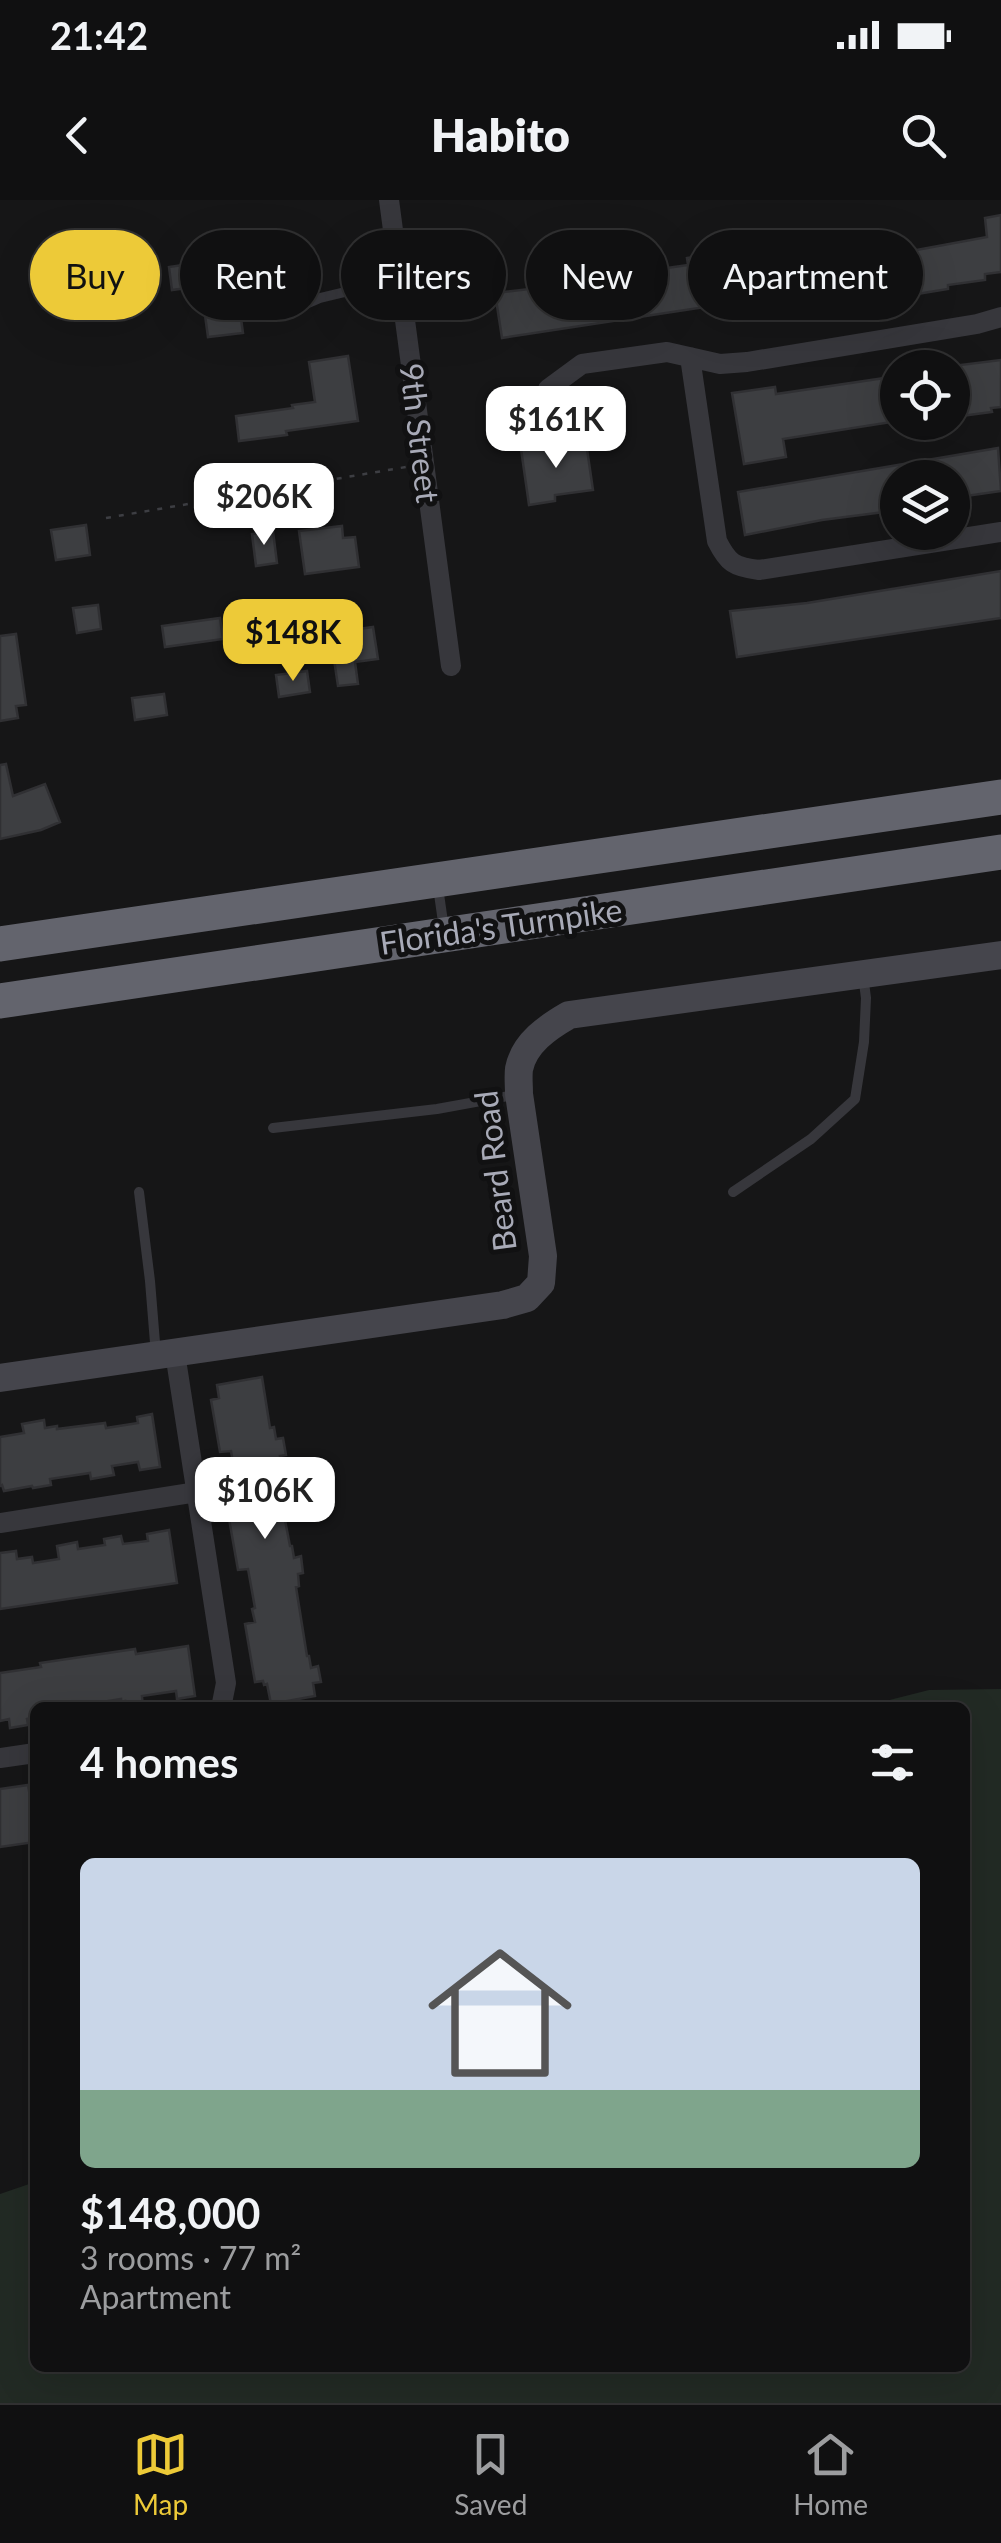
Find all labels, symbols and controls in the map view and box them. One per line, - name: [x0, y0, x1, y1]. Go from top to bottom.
- text: 21:42: [50, 12, 148, 58]
- icon: back: [50, 108, 105, 163]
- text: Habito: [431, 108, 570, 162]
- icon: search: [896, 108, 951, 163]
- chip: Buy: [30, 230, 160, 320]
- chip: Rent: [180, 230, 321, 320]
- chip: Filters: [341, 230, 506, 320]
- chip: New: [526, 230, 668, 320]
- chip: Apartment: [688, 230, 923, 320]
- map controls: [880, 350, 970, 550]
- button: locate: [880, 350, 970, 440]
- street label: 9th Street: [393, 361, 448, 505]
- pin: $161K: [486, 386, 626, 471]
- text: $161K: [508, 399, 604, 438]
- button: layers: [880, 460, 970, 550]
- pin: $206K: [194, 463, 334, 548]
- text: $206K: [216, 476, 312, 515]
- pin: $148K: [223, 599, 363, 684]
- text: $148K: [245, 612, 341, 651]
- street label: Florida's Turnpike: [377, 889, 625, 962]
- street label: Beard Road: [465, 1089, 524, 1254]
- pin: $106K: [195, 1457, 335, 1542]
- text: $106K: [217, 1470, 313, 1509]
- icon: filters: [865, 1735, 920, 1790]
- text: 4 homes: [80, 1737, 238, 1787]
- icon: home: [410, 1923, 590, 2103]
- text: $148,000: [80, 2188, 260, 2238]
- text: 3 rooms · 77 m²: [80, 2238, 301, 2277]
- text: Apartment: [80, 2277, 231, 2316]
- tab: Map: [133, 2427, 188, 2521]
- tab: Saved: [454, 2427, 527, 2521]
- tab: Home: [793, 2427, 868, 2521]

